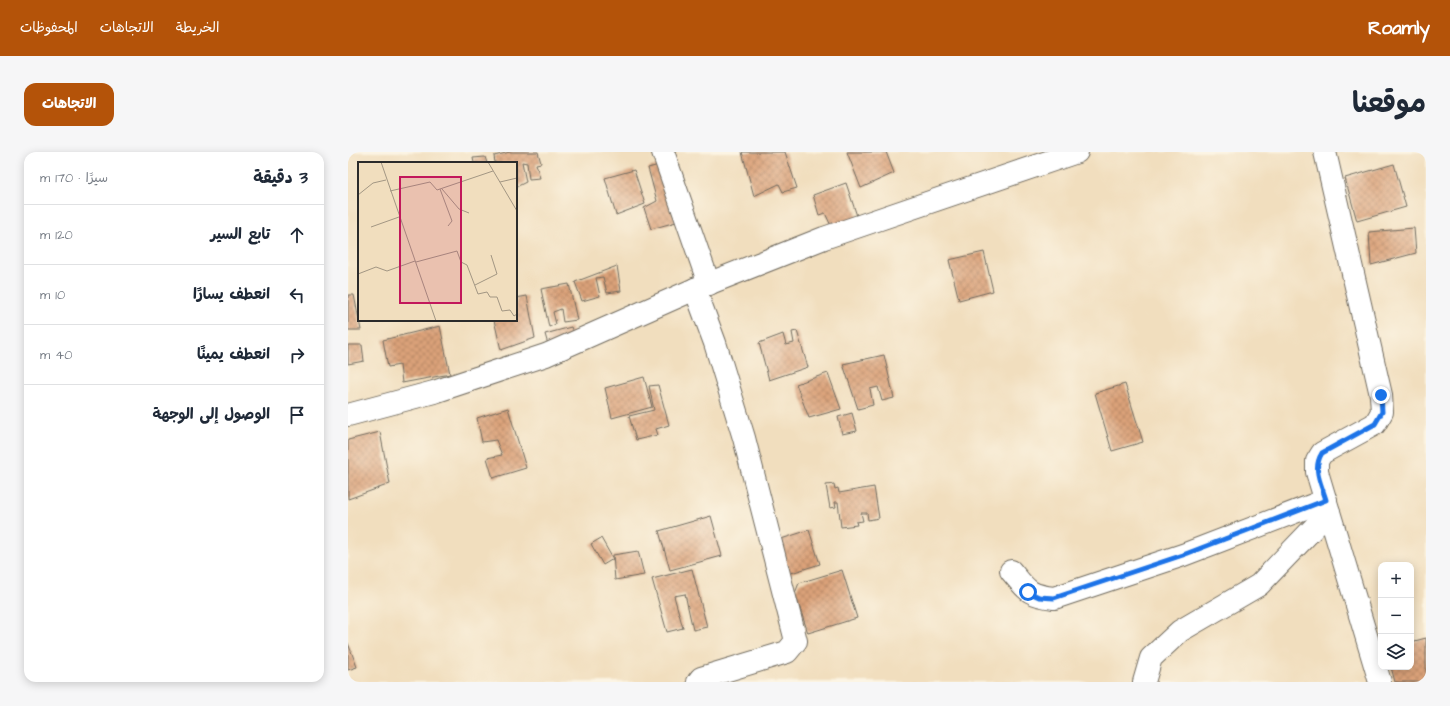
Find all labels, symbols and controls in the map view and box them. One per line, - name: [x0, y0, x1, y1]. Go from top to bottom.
- text: Roamly: [1368, 15, 1430, 42]
- text: المحفوظات: [20, 18, 78, 38]
- text: الاتجاهات: [100, 18, 154, 38]
- text: الخريطة: [176, 18, 219, 38]
- button: الاتجاهات: [24, 83, 114, 126]
- text: موقعنا: [1352, 84, 1426, 123]
- inset map: [358, 162, 517, 321]
- text: 3 دقيقة: [253, 166, 308, 190]
- text: سيرًا · 170 m: [40, 169, 108, 187]
- text: تابع السير: [211, 224, 270, 245]
- icon: ahead: [286, 224, 308, 246]
- text: 120 m: [40, 226, 73, 244]
- text: انعطف يسارًا: [193, 284, 270, 305]
- icon: left: [286, 284, 308, 306]
- text: 10 m: [40, 286, 65, 304]
- text: انعطف يمينًا: [197, 344, 270, 365]
- icon: right: [286, 344, 308, 366]
- text: 40 m: [40, 346, 72, 364]
- route end: [1372, 386, 1390, 404]
- text: الوصول إلى الوجهة: [153, 404, 270, 425]
- icon: arrive: [286, 404, 308, 426]
- map controls: [1378, 562, 1414, 670]
- button: +: [1378, 562, 1414, 598]
- route start: [1019, 583, 1037, 601]
- button: −: [1378, 598, 1414, 634]
- button: layers: [1378, 634, 1414, 670]

